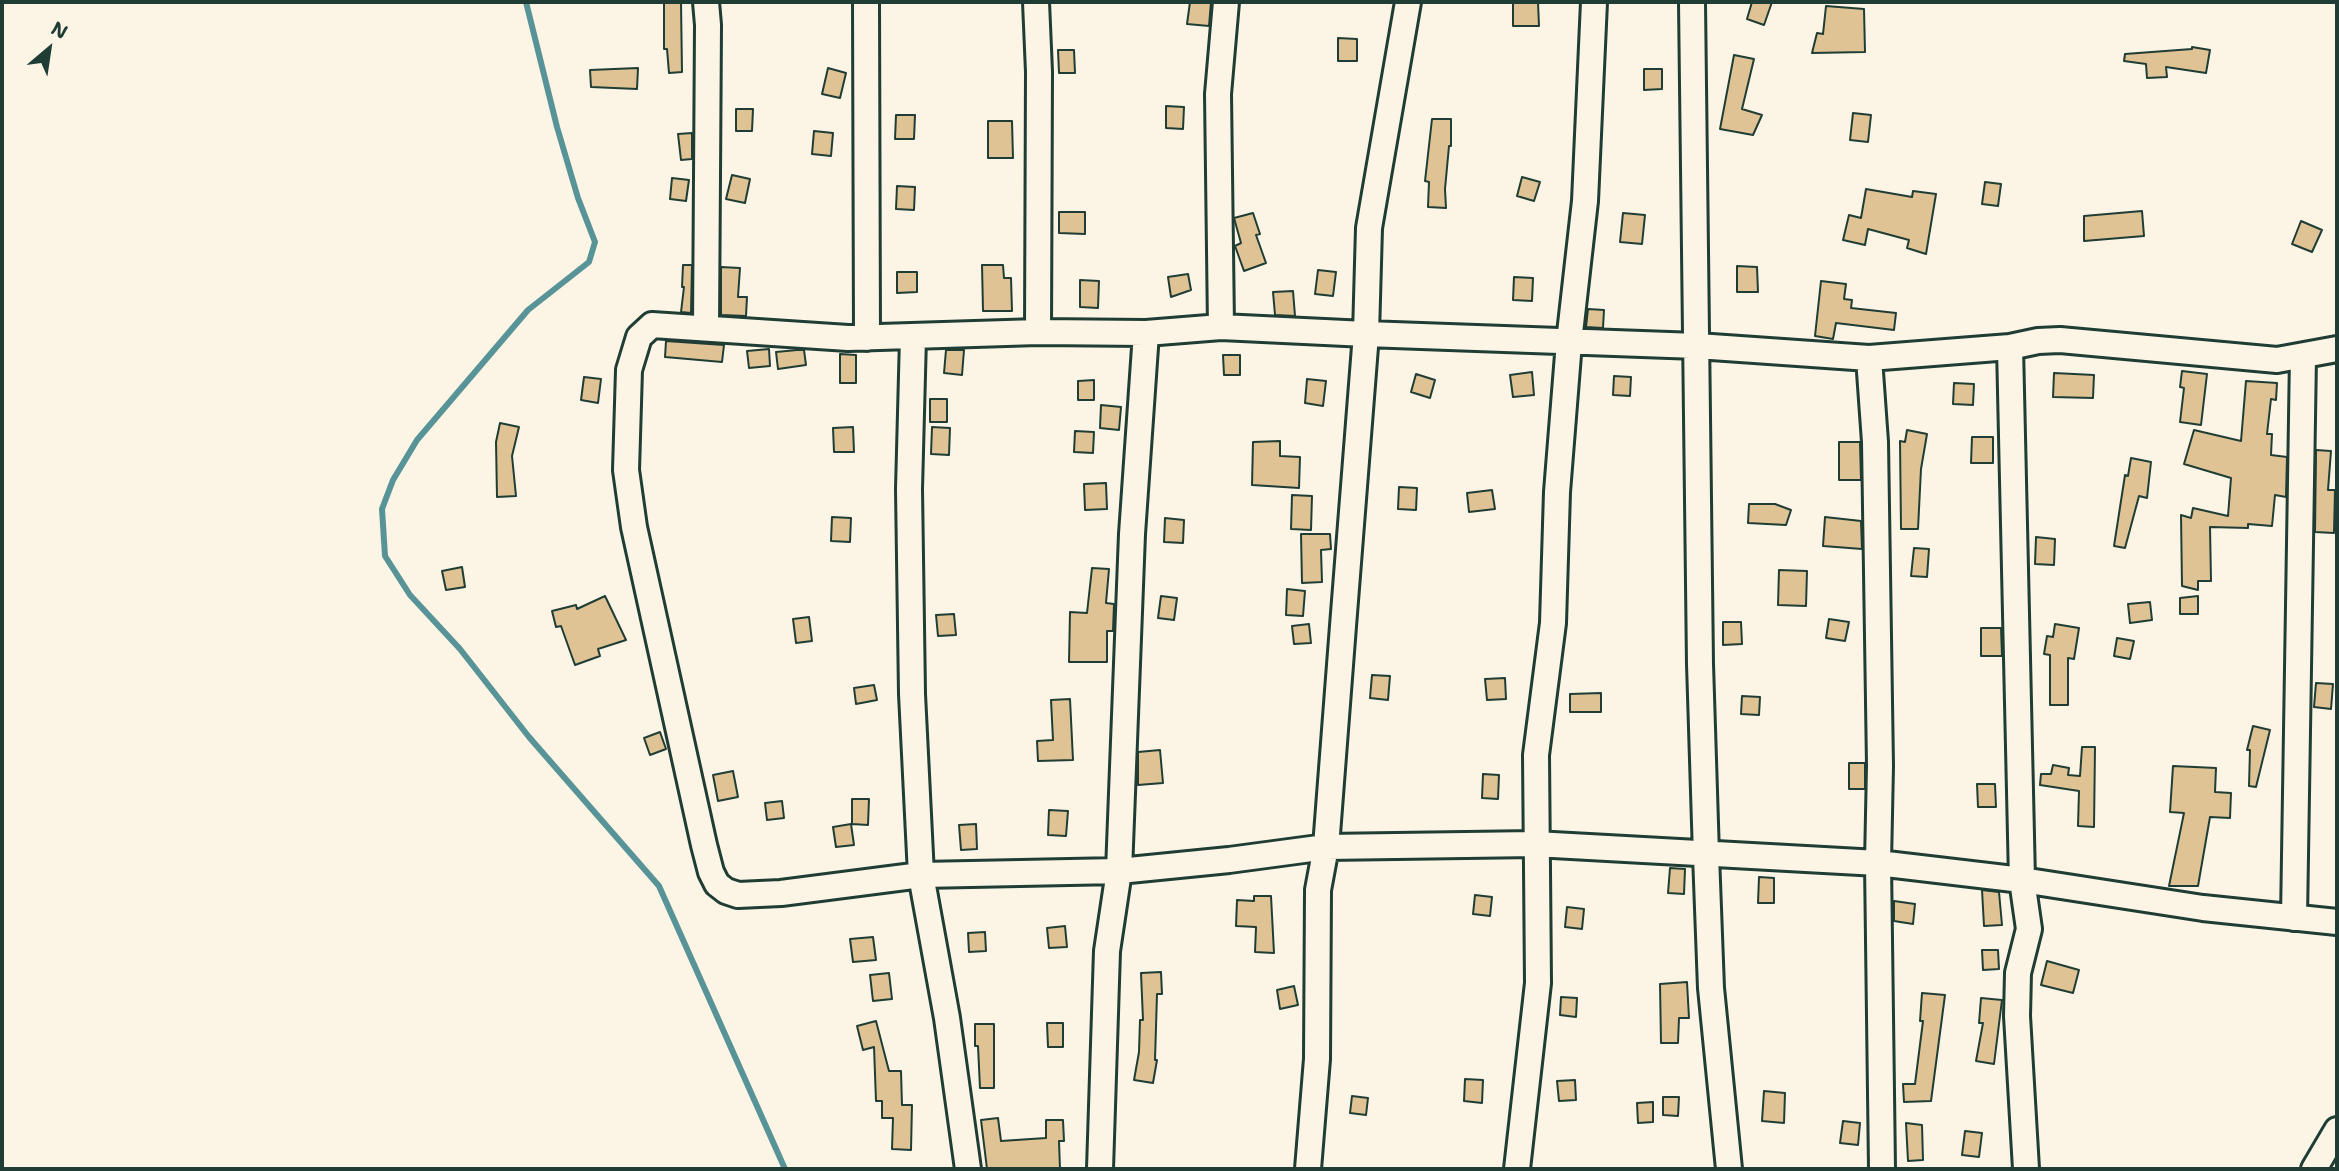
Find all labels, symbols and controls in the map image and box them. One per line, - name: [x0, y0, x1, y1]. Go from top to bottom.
- north arrow: [14, 14, 84, 84]
- text: N: [47, 16, 72, 45]

